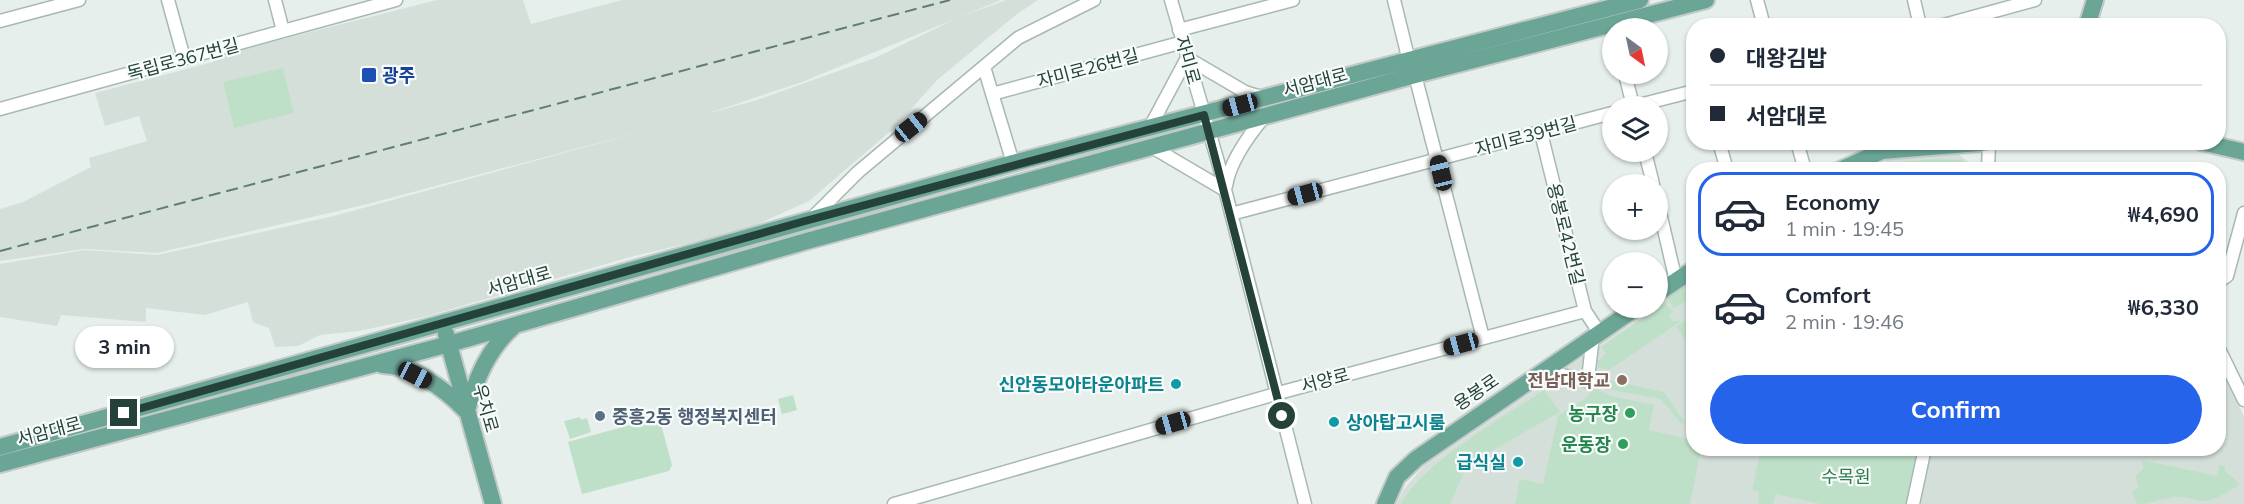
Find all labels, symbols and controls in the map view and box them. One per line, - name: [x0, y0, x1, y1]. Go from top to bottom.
- north arrow: [1602, 18, 1668, 84]
- map controls: [1602, 18, 1668, 318]
- street label: 독립로367번길: [124, 33, 242, 85]
- street label: 자미로: [1170, 33, 1206, 87]
- street label: 자미로26번길: [1035, 43, 1141, 93]
- text: 대왕김밥: [1746, 44, 1827, 72]
- street label: 서암대로: [1280, 62, 1350, 102]
- place label: 광주: [382, 64, 415, 87]
- marker: 광주: [360, 66, 378, 84]
- car: [1220, 92, 1260, 118]
- button: layers: [1602, 96, 1668, 162]
- text: 서암대로: [1746, 102, 1827, 130]
- car: [891, 109, 931, 145]
- street label: 자미로39번길: [1473, 111, 1579, 161]
- car: [1428, 153, 1454, 193]
- button: +: [1602, 174, 1668, 240]
- car: [1285, 181, 1325, 207]
- street label: 용봉로42번길: [1542, 181, 1590, 287]
- icon: car: [1713, 187, 1767, 241]
- text: Economy: [1785, 188, 1880, 216]
- text: ₩4,690: [2128, 200, 2199, 228]
- text: 1 min · 19:45: [1785, 216, 1904, 241]
- button: −: [1602, 252, 1668, 318]
- street label: 서암대로: [484, 261, 554, 301]
- icon: car: [1713, 280, 1767, 334]
- text: Comfort: [1785, 281, 1871, 309]
- text: ₩6,330: [2128, 293, 2199, 321]
- text: 2 min · 19:46: [1785, 309, 1904, 334]
- callout: 3 min: [74, 326, 174, 368]
- car: [1441, 331, 1481, 357]
- text: 3 min: [98, 334, 151, 359]
- car: [395, 359, 435, 391]
- street label: 서양로: [1298, 362, 1352, 398]
- street label: 용봉로: [1449, 369, 1503, 415]
- place label: 전남대학교: [1527, 369, 1610, 392]
- place label: 신안동모아타운아파트: [998, 373, 1164, 396]
- marker: 전남대학교: [1615, 373, 1629, 387]
- button: Confirm: [1710, 375, 2202, 444]
- marker: 신안동모아타운아파트: [1169, 377, 1183, 391]
- street label: 우치로: [468, 381, 504, 435]
- route end: [110, 399, 137, 426]
- route start: [1268, 402, 1295, 429]
- place label: 농구장: [1568, 402, 1618, 425]
- place label: 중흥2동 행정복지센터: [612, 405, 777, 428]
- marker: 농구장: [1623, 406, 1637, 420]
- marker: 중흥2동 행정복지센터: [593, 409, 607, 423]
- car: [1153, 409, 1193, 437]
- street label: 서암대로: [14, 411, 84, 451]
- place label: 상아탑고시룸: [1346, 411, 1445, 434]
- marker: 상아탑고시룸: [1327, 415, 1341, 429]
- place label: 운동장: [1561, 433, 1611, 456]
- marker: 운동장: [1616, 437, 1630, 451]
- place label: 급식실: [1456, 451, 1506, 474]
- marker: 급식실: [1511, 455, 1525, 469]
- park label: 수목원: [1821, 465, 1871, 488]

